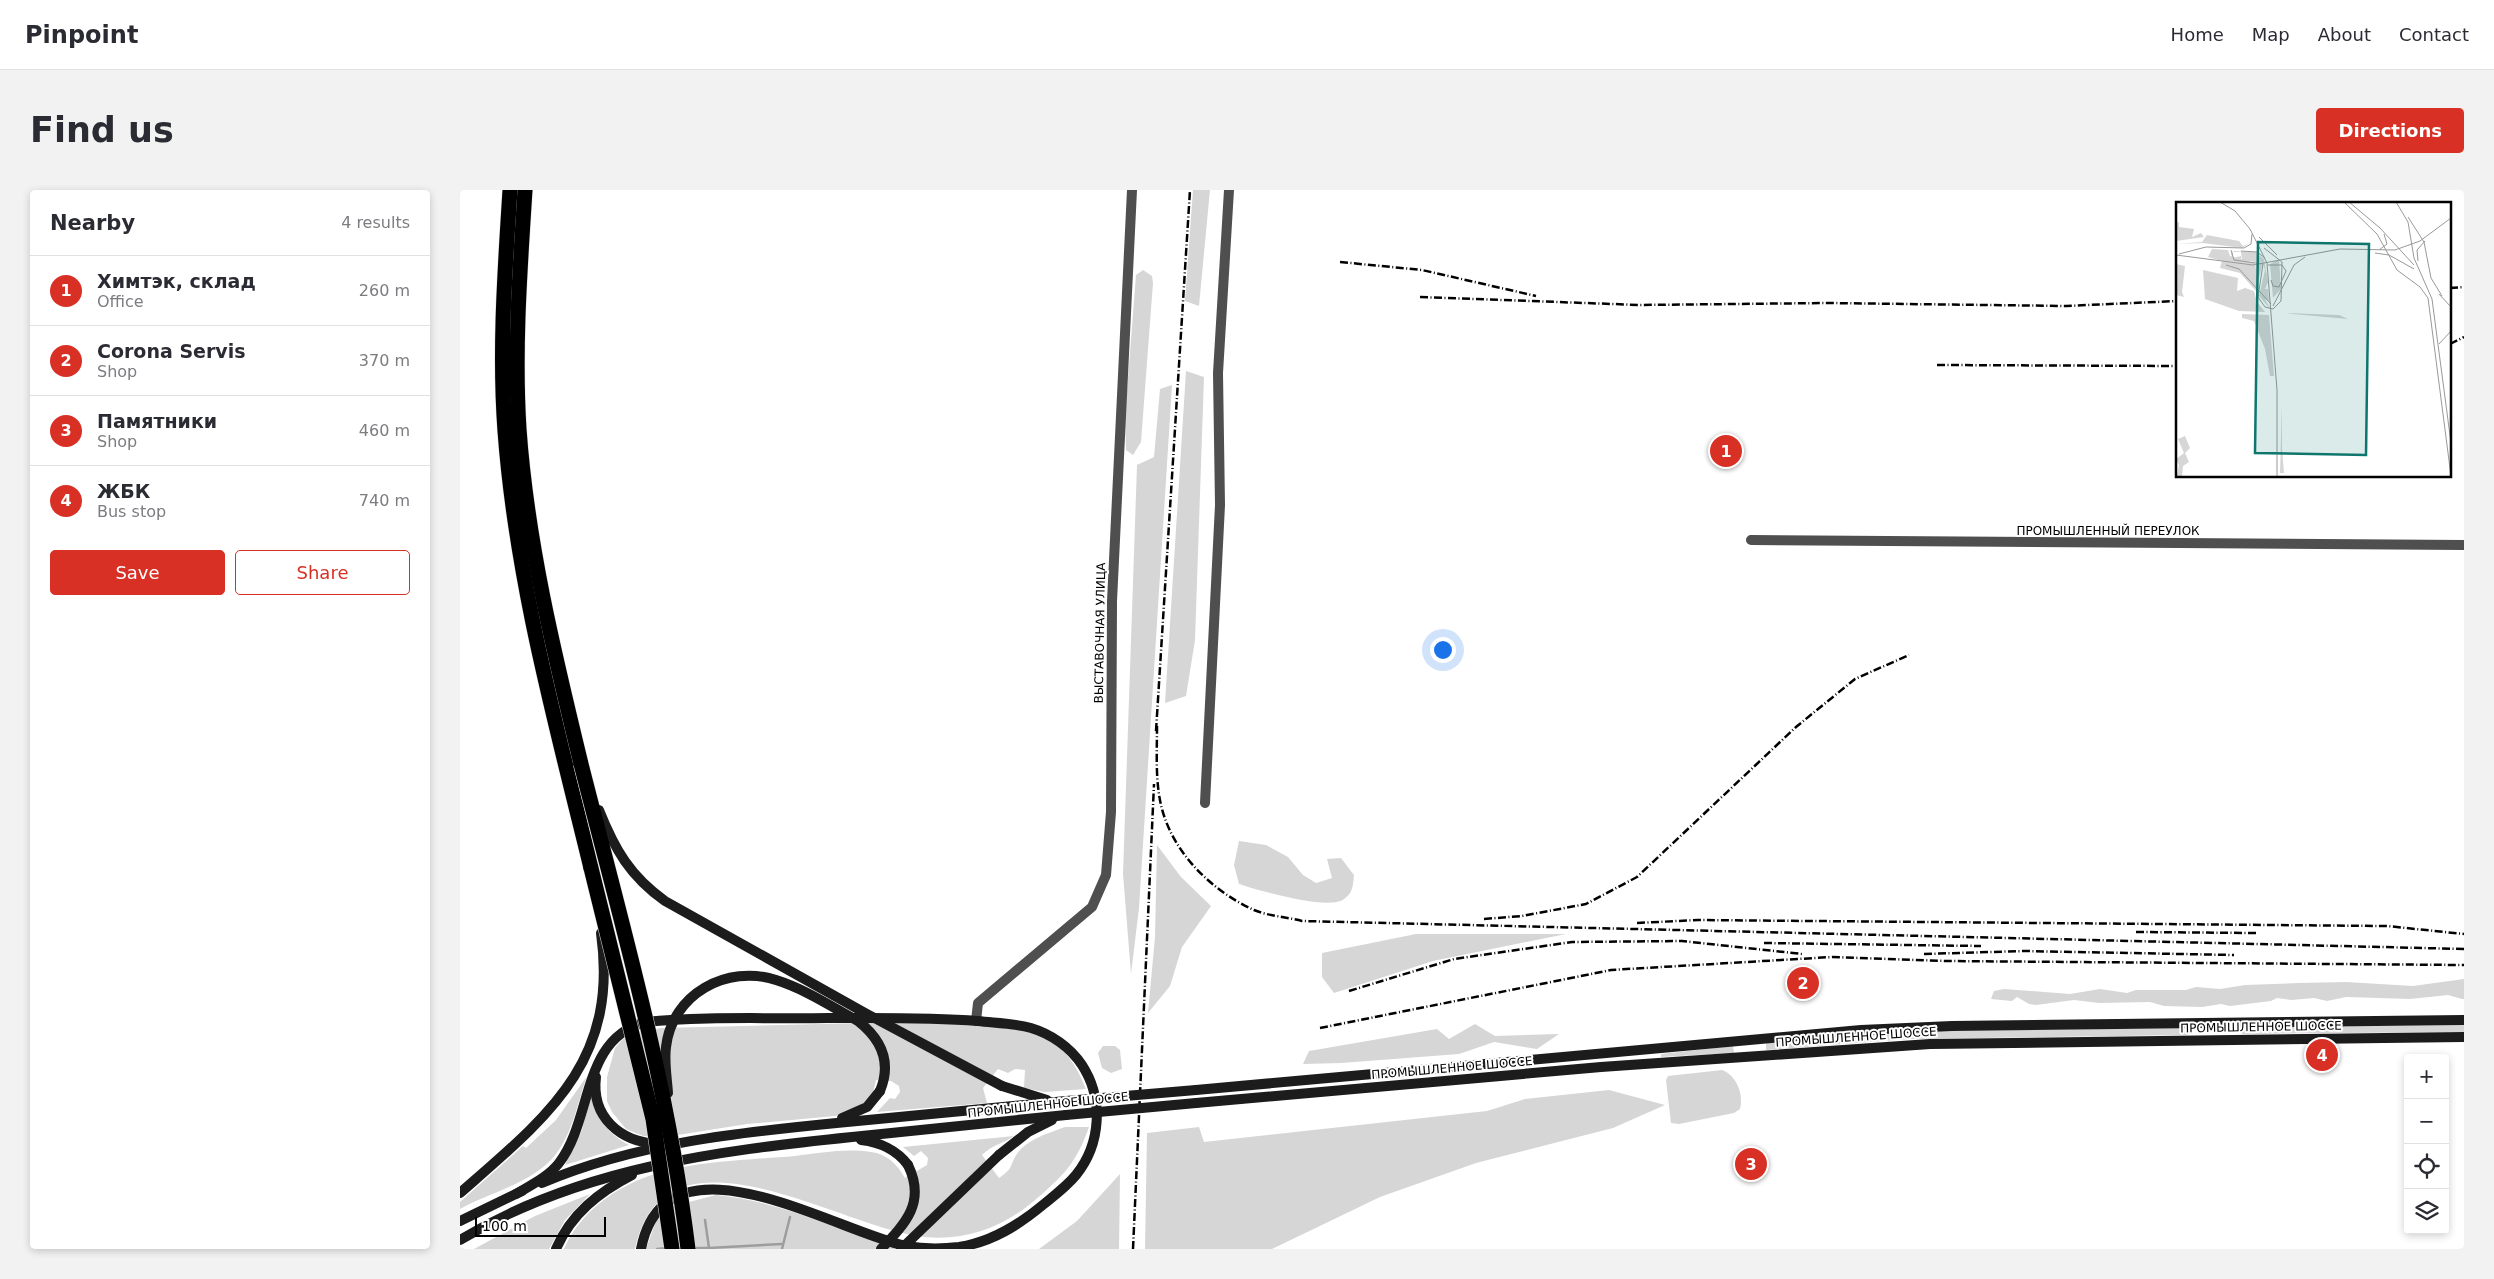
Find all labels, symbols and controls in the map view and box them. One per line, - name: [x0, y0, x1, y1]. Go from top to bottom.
- text: Pinpoint: [25, 21, 138, 49]
- text: Home: [2171, 24, 2224, 45]
- text: Map: [2252, 24, 2290, 45]
- text: About: [2318, 24, 2371, 45]
- text: Contact: [2399, 24, 2469, 45]
- button: Directions: [2316, 108, 2464, 153]
- text: Find us: [30, 110, 174, 150]
- inset map: [2176, 202, 2452, 478]
- text: Nearby: [50, 211, 135, 235]
- text: 4 results: [341, 213, 410, 232]
- text: Химтэк, склад: [97, 270, 256, 292]
- text: 1: [60, 281, 72, 300]
- text: 260 m: [359, 281, 410, 300]
- text: Office: [97, 292, 144, 311]
- text: Corona Servis: [97, 340, 246, 362]
- text: 2: [60, 351, 72, 370]
- text: 370 m: [359, 351, 410, 370]
- text: Shop: [97, 362, 137, 381]
- text: Памятники: [97, 410, 217, 432]
- text: 3: [60, 421, 72, 440]
- text: 460 m: [359, 421, 410, 440]
- text: Shop: [97, 432, 137, 451]
- pin: 1: [1710, 432, 1742, 470]
- text: ЖБК: [97, 480, 150, 502]
- text: 4: [60, 491, 72, 510]
- text: 740 m: [359, 491, 410, 510]
- text: Bus stop: [97, 502, 166, 521]
- street label: ПРОМЫШЛЕННЫЙ ПЕРЕУЛОК: [2016, 523, 2200, 538]
- button: Save: [50, 550, 225, 595]
- button: Share: [235, 550, 410, 595]
- street label: ВЫСТАВОЧНАЯ УЛИЦА: [1092, 562, 1108, 704]
- your location: [1430, 637, 1456, 663]
- pin: 2: [1787, 964, 1819, 1002]
- street label: ПРОМЫШЛЕННОЕ ШОССЕ: [2180, 1019, 2342, 1035]
- street label: ПРОМЫШЛЕННОЕ ШОССЕ: [1775, 1024, 1937, 1050]
- pin: 4: [2306, 1036, 2338, 1074]
- street label: ПРОМЫШЛЕННОЕ ШОССЕ: [1371, 1054, 1533, 1082]
- map controls: [2404, 1054, 2449, 1234]
- button: +: [2404, 1054, 2449, 1099]
- street label: ПРОМЫШЛЕННОЕ ШОССЕ: [967, 1090, 1129, 1120]
- button: −: [2404, 1099, 2449, 1144]
- button: locate: [2404, 1144, 2449, 1189]
- pin: 3: [1735, 1145, 1767, 1183]
- button: layers: [2404, 1189, 2449, 1234]
- scale bar: [475, 1214, 606, 1237]
- text: 100 m: [482, 1218, 527, 1234]

